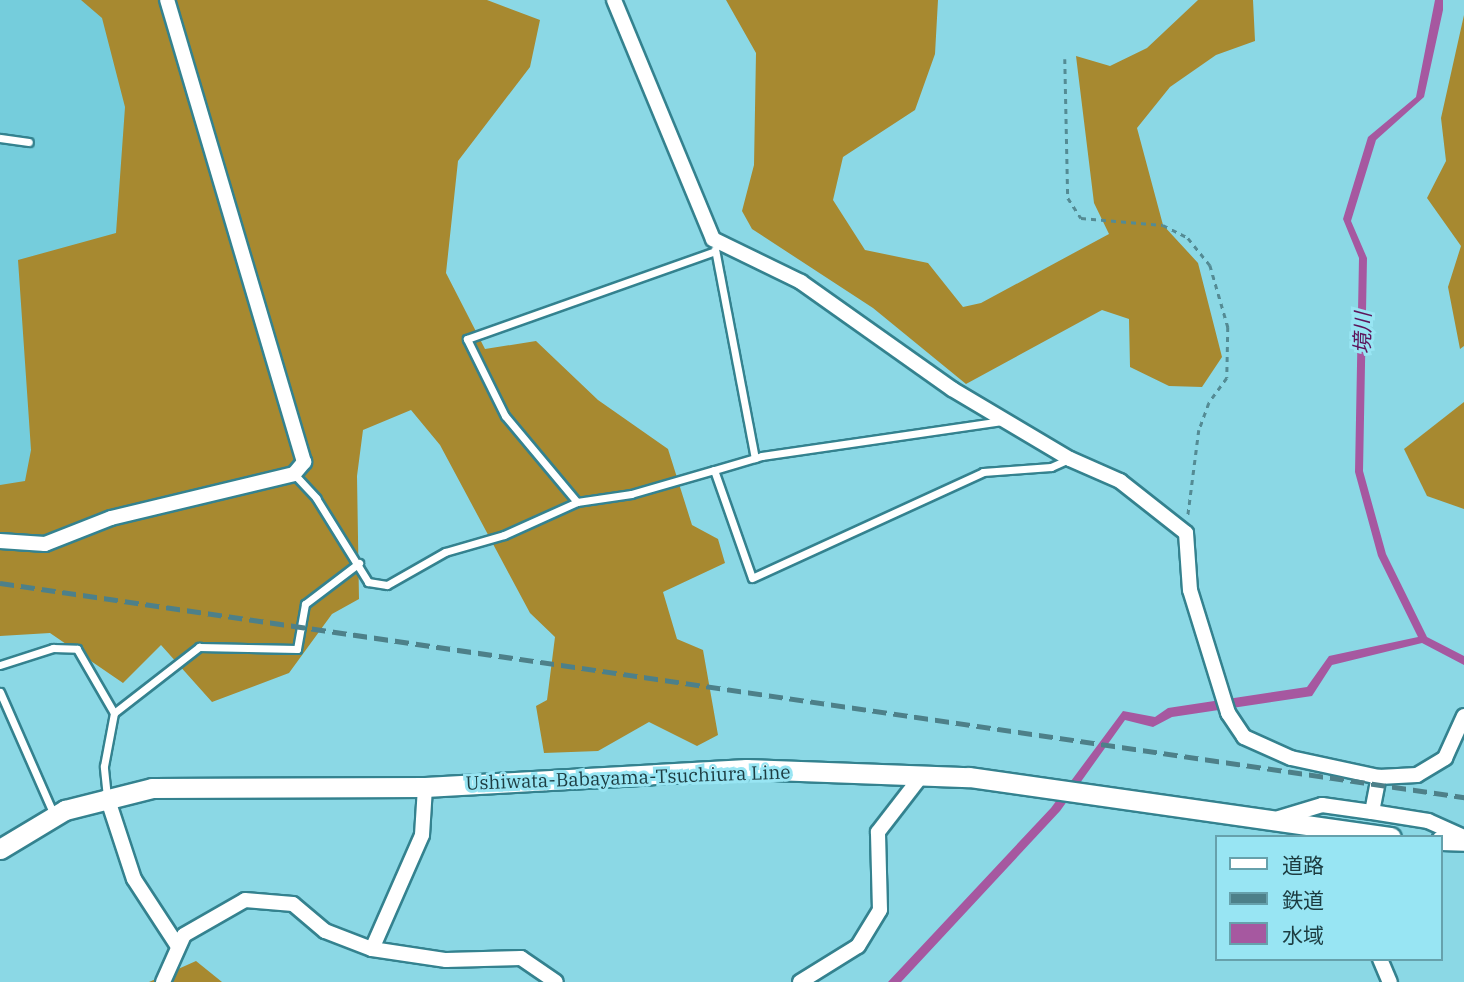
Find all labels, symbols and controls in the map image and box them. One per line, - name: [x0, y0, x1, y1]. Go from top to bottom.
- water label: 境川: [1349, 312, 1375, 354]
- street label: Ushiwata-Babayama-Tsuchiura Line: [465, 761, 791, 795]
- legend: [1216, 835, 1443, 961]
- text: 道路: [1282, 851, 1324, 879]
- text: 鉄道: [1282, 886, 1324, 914]
- text: 水域: [1282, 921, 1324, 949]

